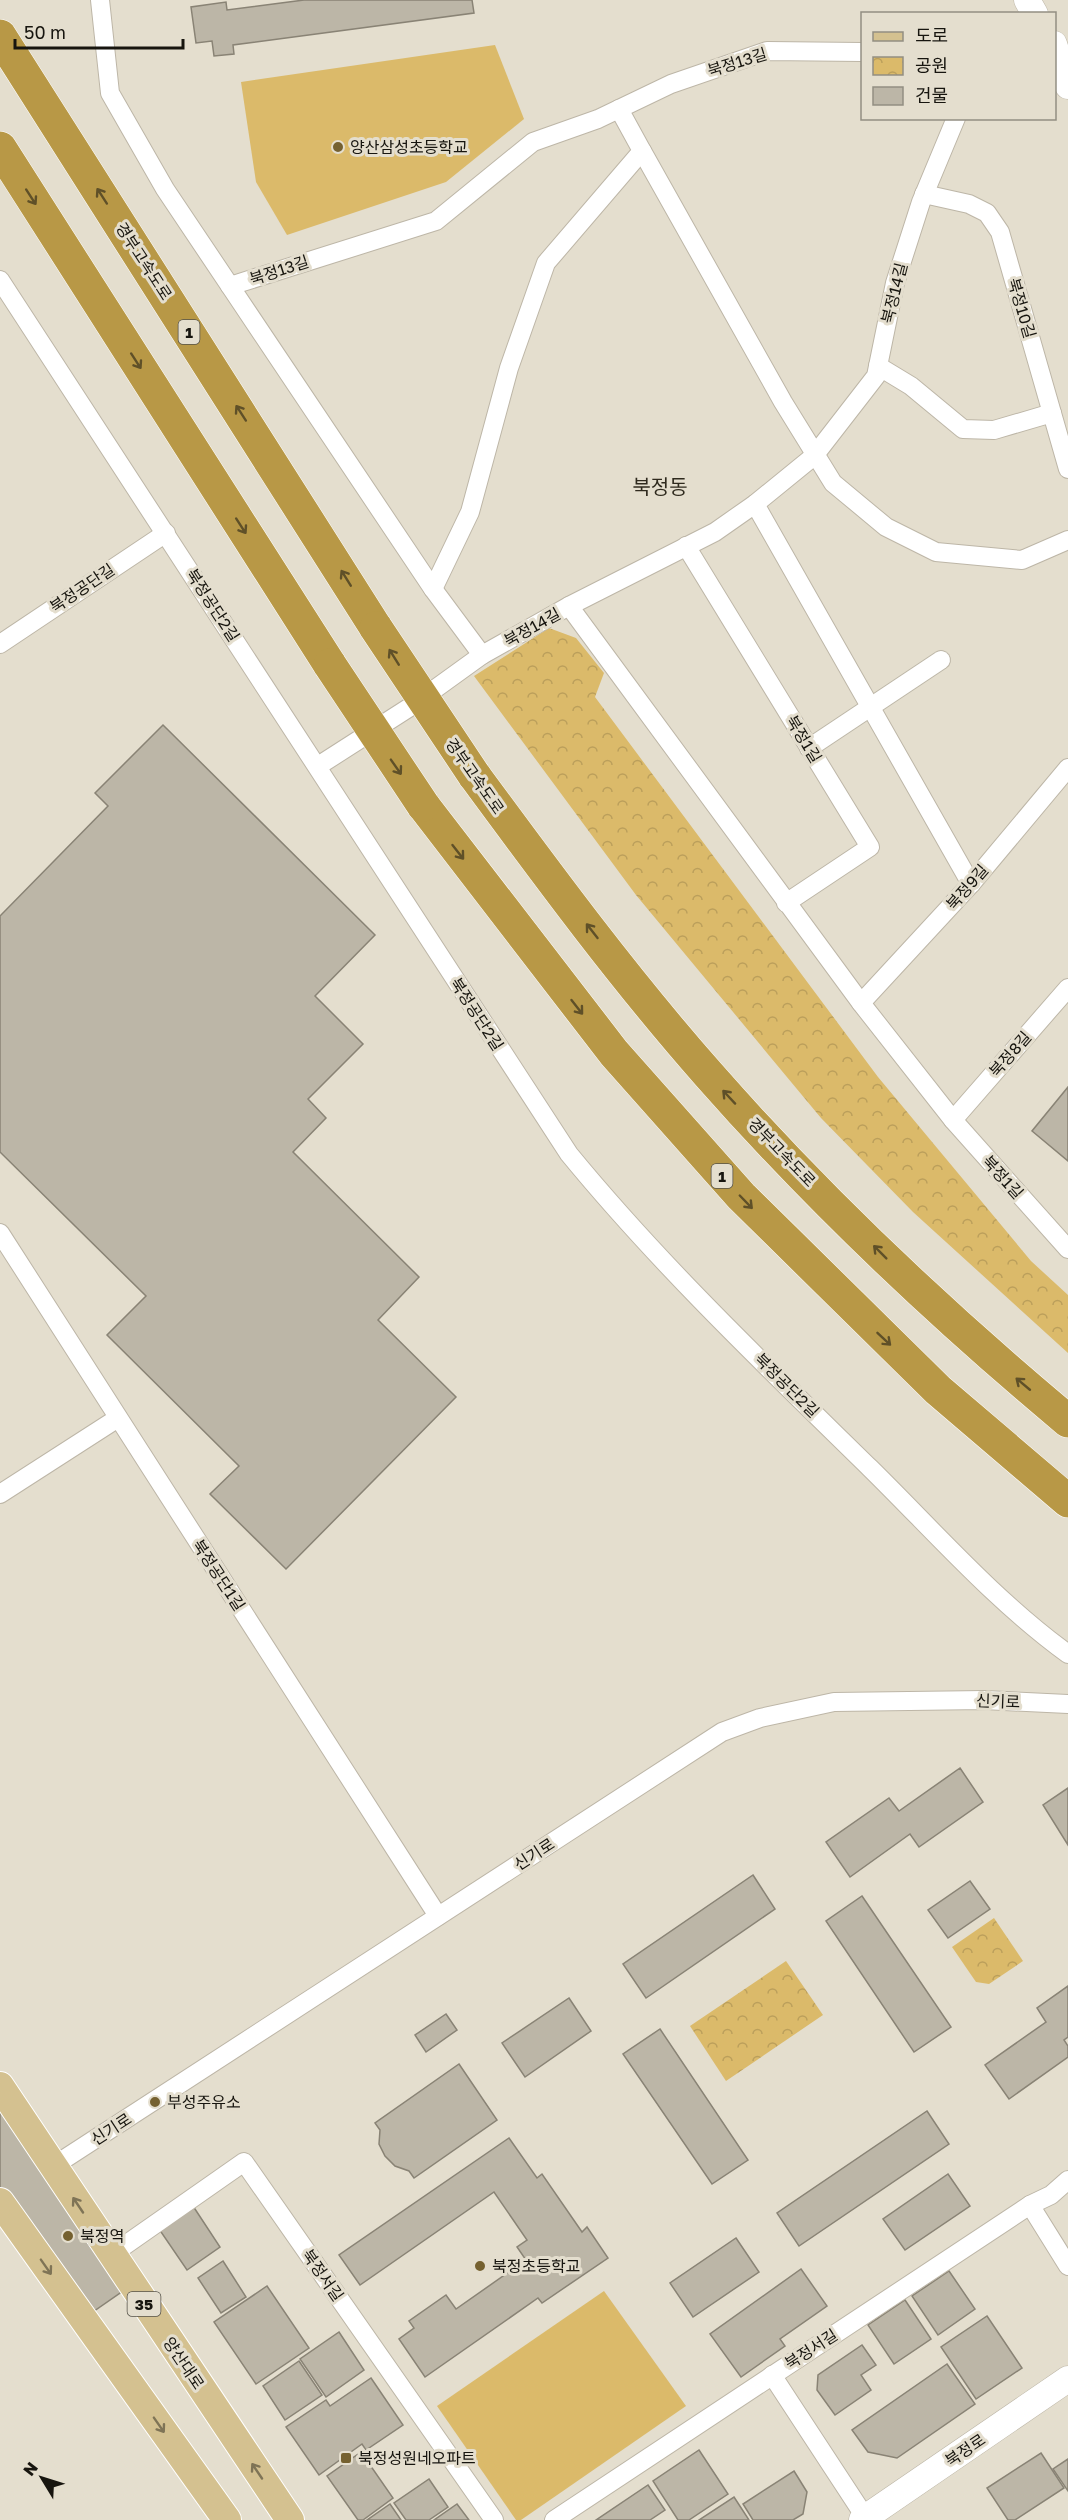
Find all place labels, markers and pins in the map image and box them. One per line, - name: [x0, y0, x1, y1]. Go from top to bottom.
- place label: 양산삼성초등학교: [350, 137, 468, 157]
- marker: 양산삼성초등학교: [331, 140, 345, 154]
- place label: 부성주유소: [167, 2092, 241, 2112]
- marker: 부성주유소: [148, 2095, 162, 2109]
- place label: 북정역: [80, 2226, 124, 2246]
- marker: 북정역: [61, 2229, 75, 2243]
- place label: 북정초등학교: [492, 2256, 580, 2276]
- marker: 북정초등학교: [473, 2259, 487, 2273]
- place label: 북정성원네오파트: [358, 2448, 476, 2468]
- marker: 북정성원네오파트: [339, 2451, 353, 2465]

